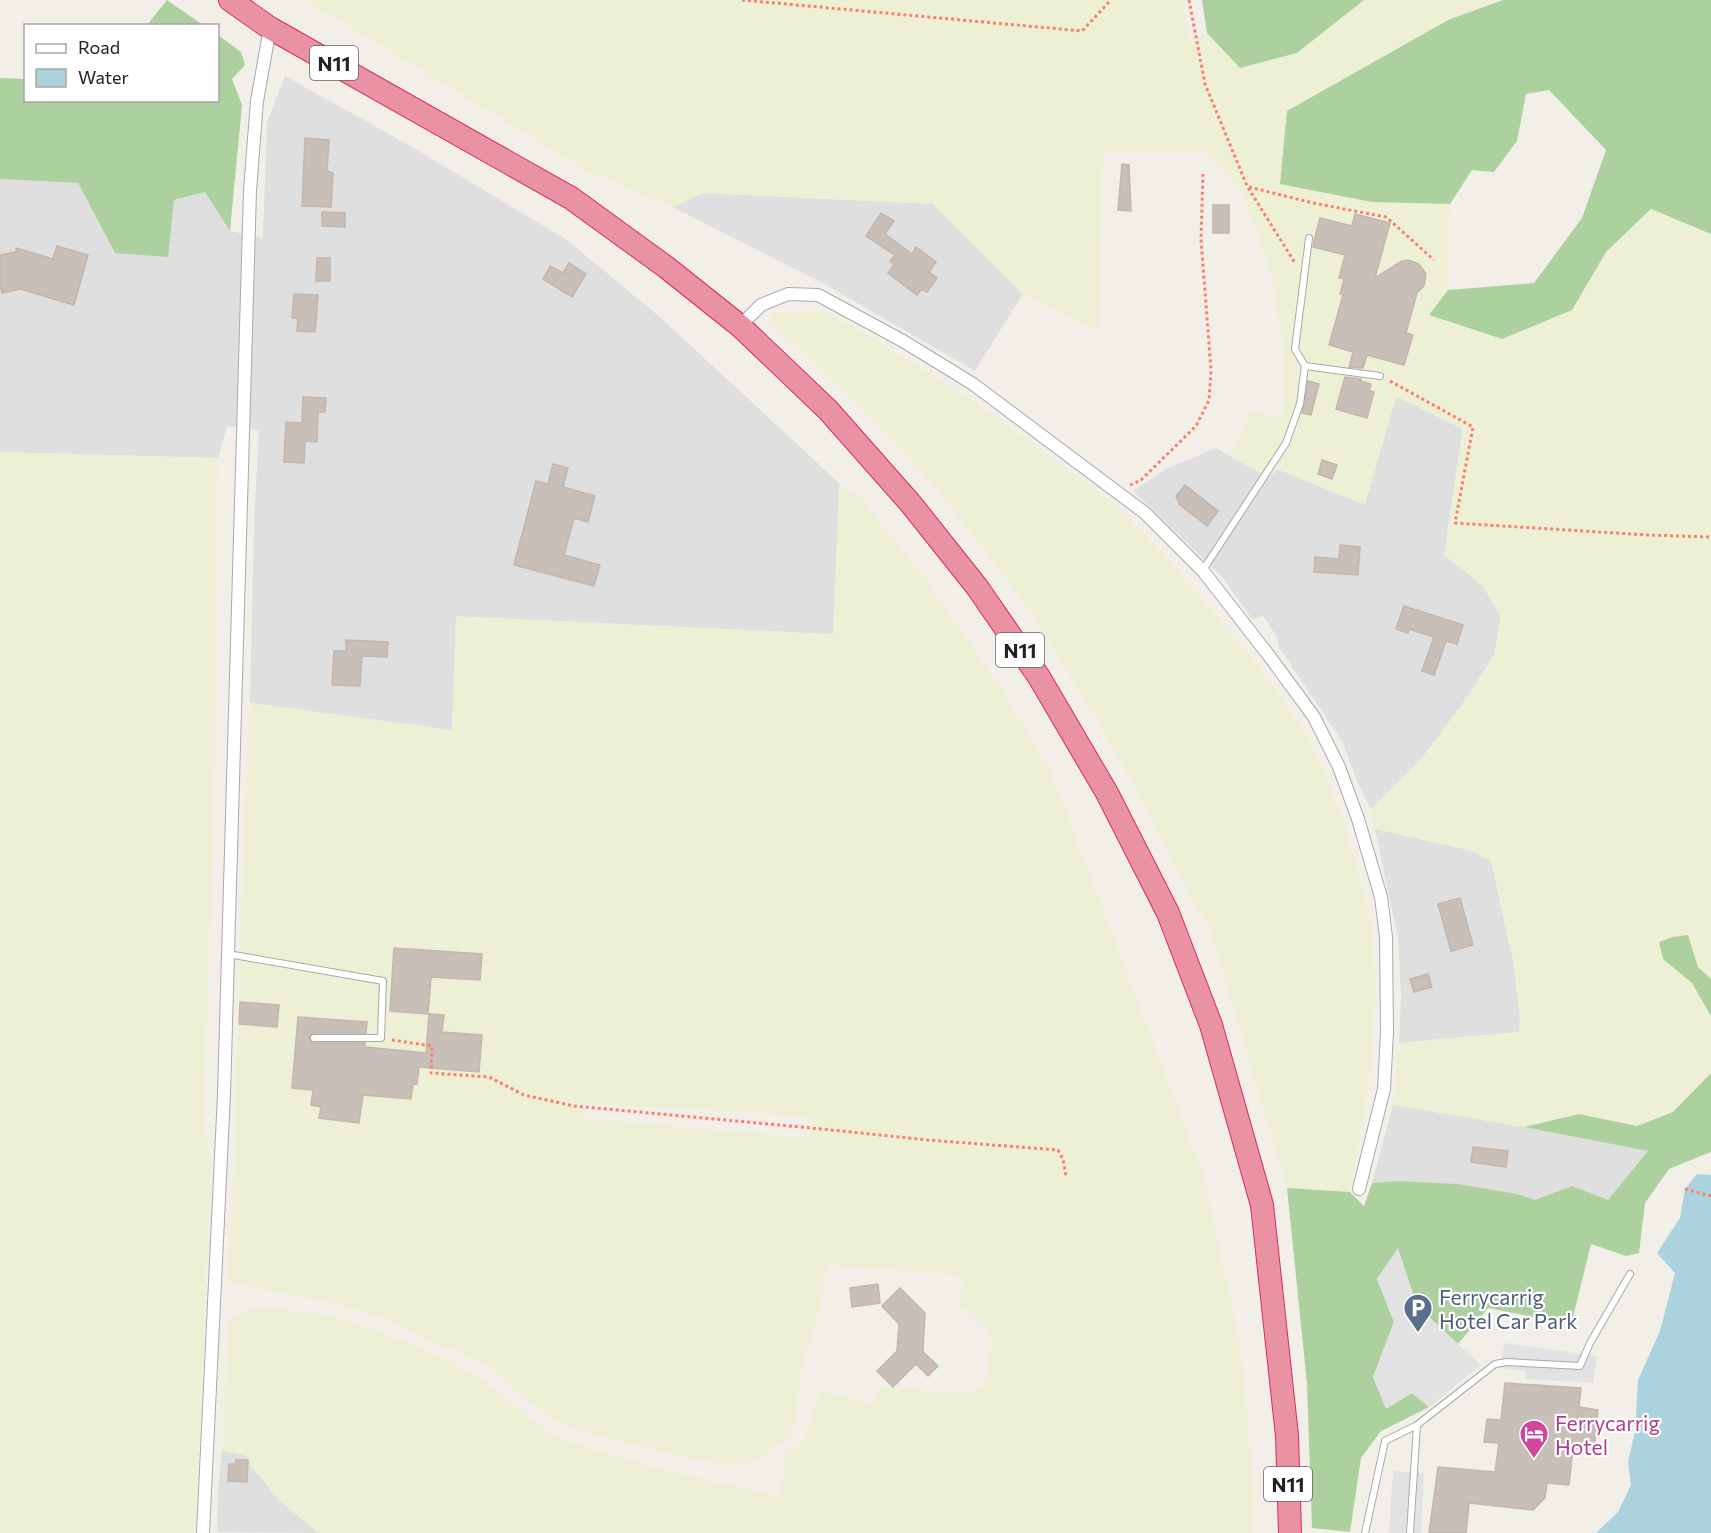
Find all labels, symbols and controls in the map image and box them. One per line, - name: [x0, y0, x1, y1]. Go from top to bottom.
- legend: [24, 24, 219, 102]
- text: Road: [78, 36, 120, 58]
- road number: N11: [310, 46, 358, 80]
- text: Water: [78, 66, 129, 88]
- road number: N11: [996, 633, 1044, 667]
- place label: Ferrycarrig Hotel Car Park: [1439, 1284, 1578, 1333]
- parking icon: Ferrycarrig Hotel Car Park: [1402, 1292, 1434, 1334]
- place label: Ferrycarrig Hotel: [1555, 1410, 1660, 1459]
- hotel icon: Ferrycarrig Hotel: [1518, 1418, 1550, 1460]
- road number: N11: [1264, 1467, 1312, 1501]

